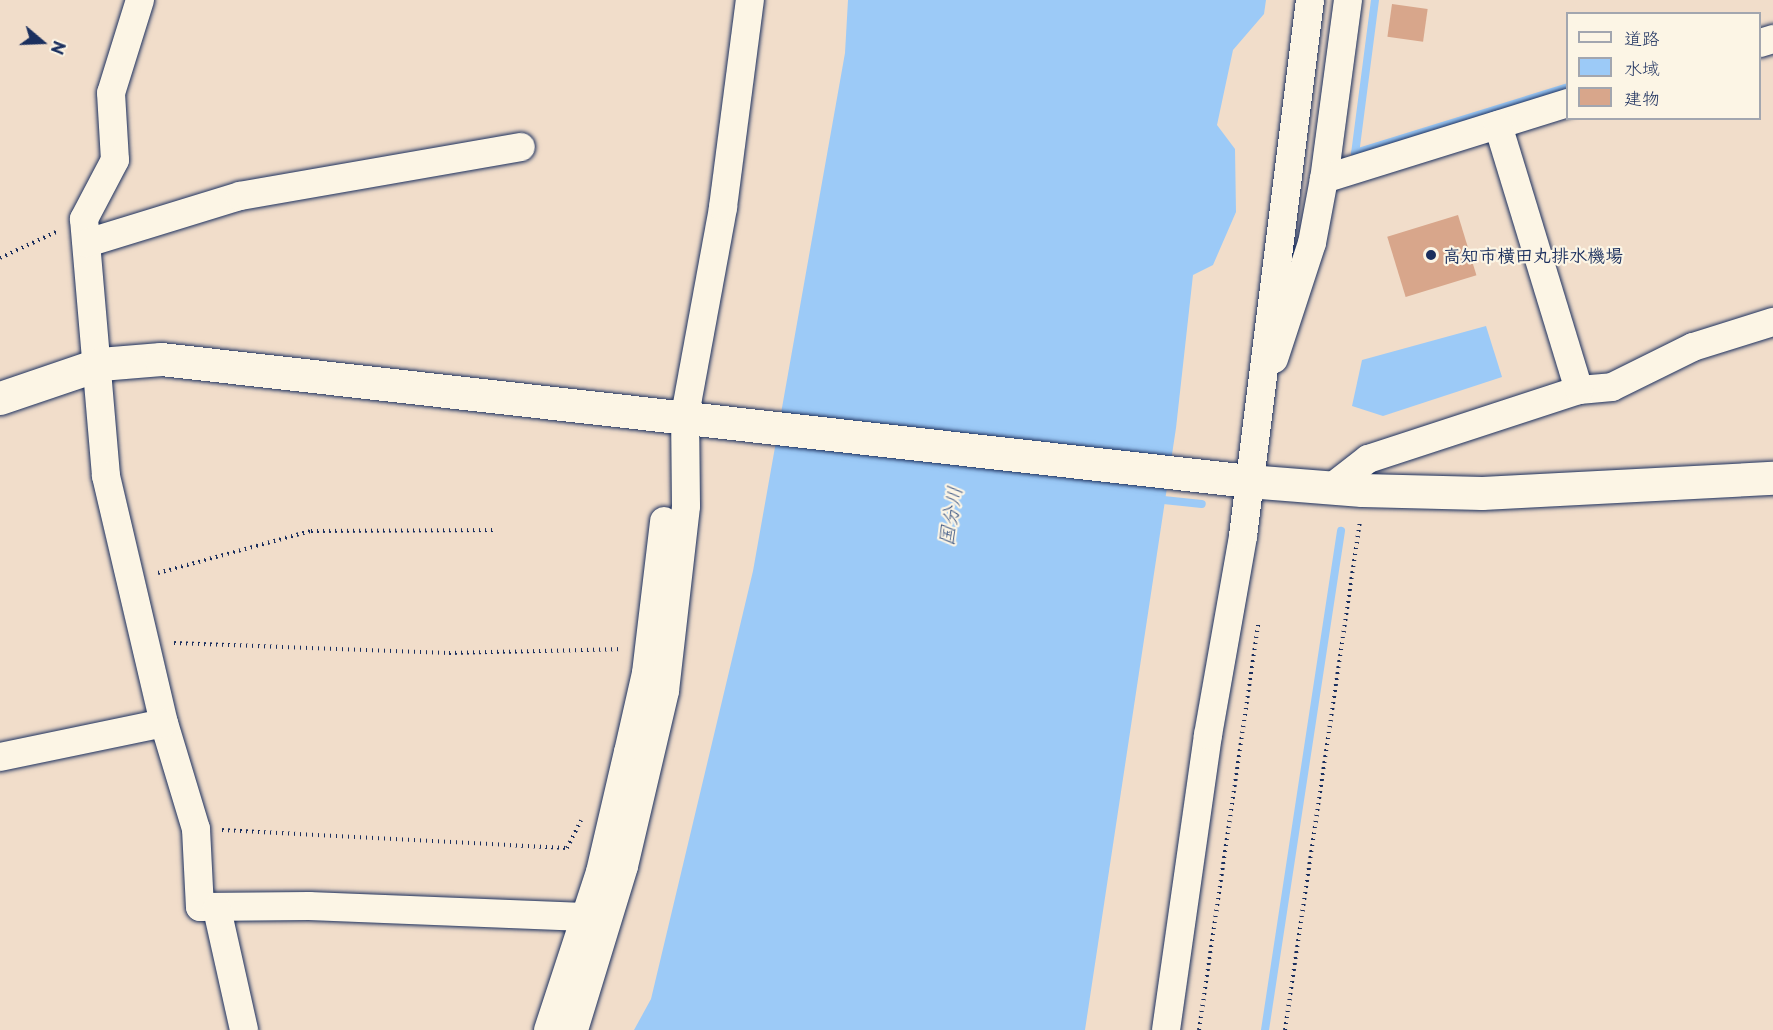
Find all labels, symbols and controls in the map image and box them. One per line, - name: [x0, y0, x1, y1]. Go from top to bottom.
- north arrow: [12, 12, 72, 72]
- legend: [1566, 12, 1761, 120]
- text: 道路: [1624, 24, 1660, 51]
- text: N: [46, 38, 72, 58]
- text: 水域: [1624, 54, 1660, 81]
- text: 建物: [1624, 84, 1660, 111]
- place label: 高知市横田丸排水機場: [1443, 244, 1623, 266]
- marker: 高知市横田丸排水機場: [1424, 248, 1438, 262]
- water label: 国分川: [933, 484, 967, 548]

